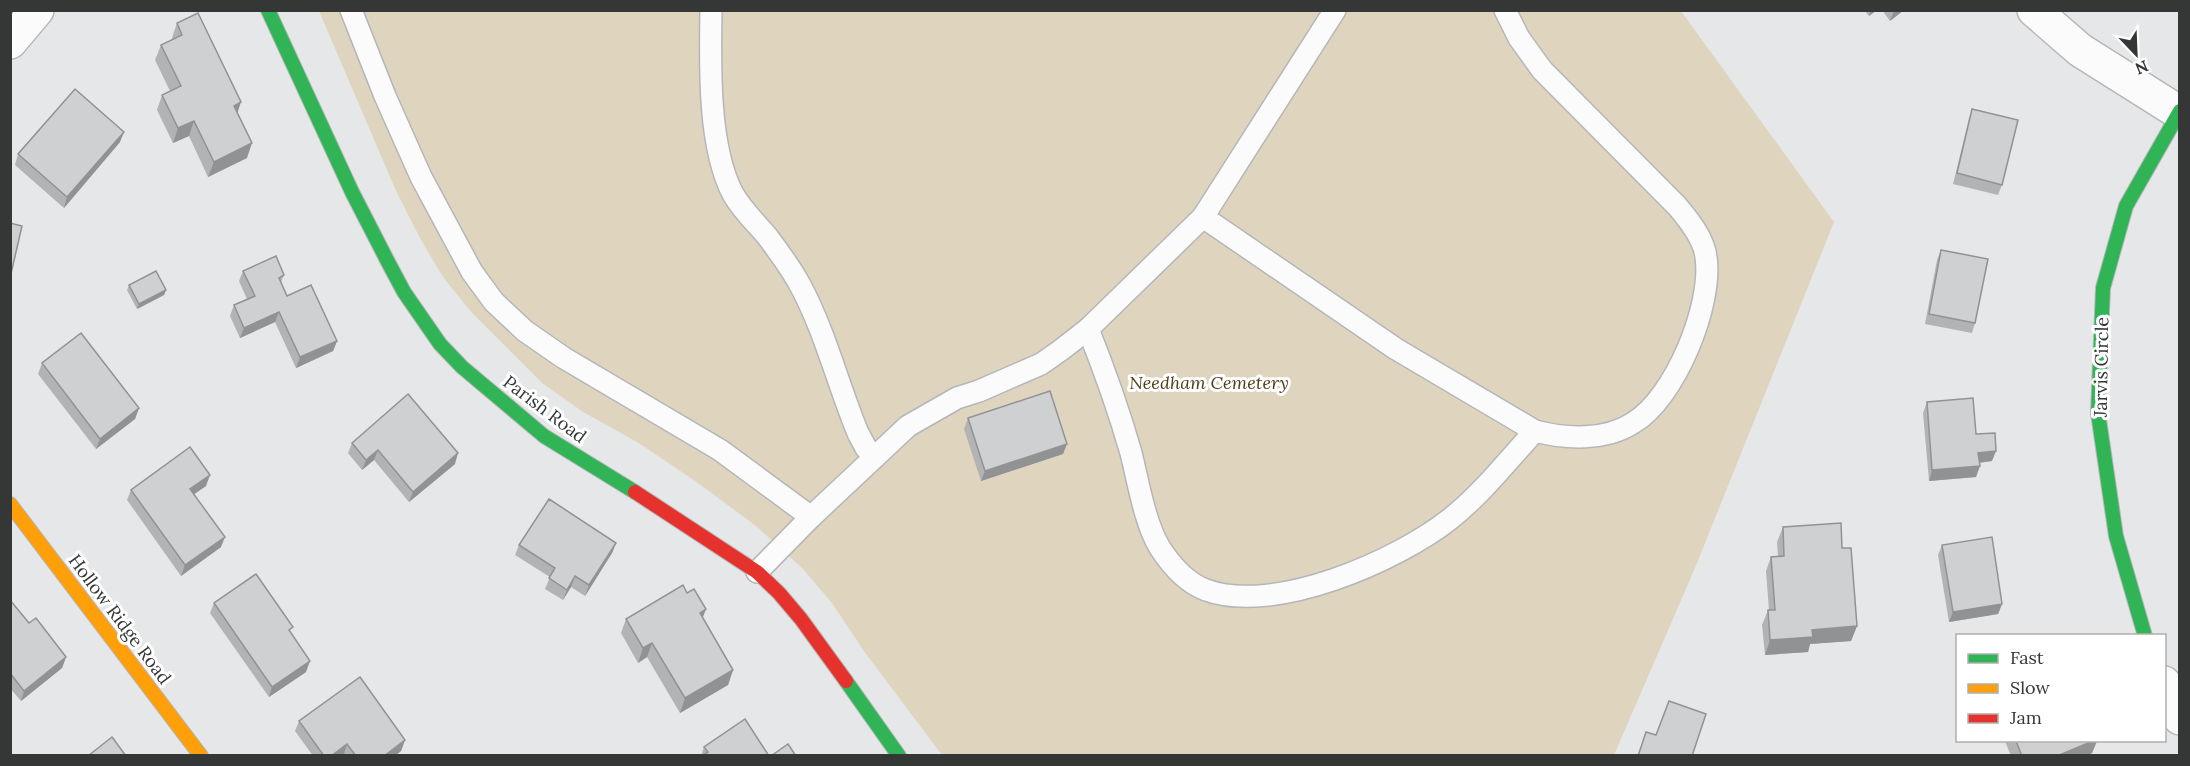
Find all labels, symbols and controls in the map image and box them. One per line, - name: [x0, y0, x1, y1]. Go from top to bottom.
- north arrow: [2106, 24, 2166, 84]
- text: N: [2132, 56, 2151, 79]
- street label: Jarvis Circle: [2089, 316, 2113, 418]
- street label: Parish Road: [499, 370, 591, 448]
- park label: Needham Cemetery: [1129, 371, 1289, 394]
- street label: Hollow Ridge Road: [64, 549, 176, 689]
- legend: [1956, 634, 2166, 742]
- text: Fast: [2010, 646, 2044, 669]
- text: Slow: [2010, 676, 2050, 699]
- text: Jam: [2009, 706, 2042, 729]

